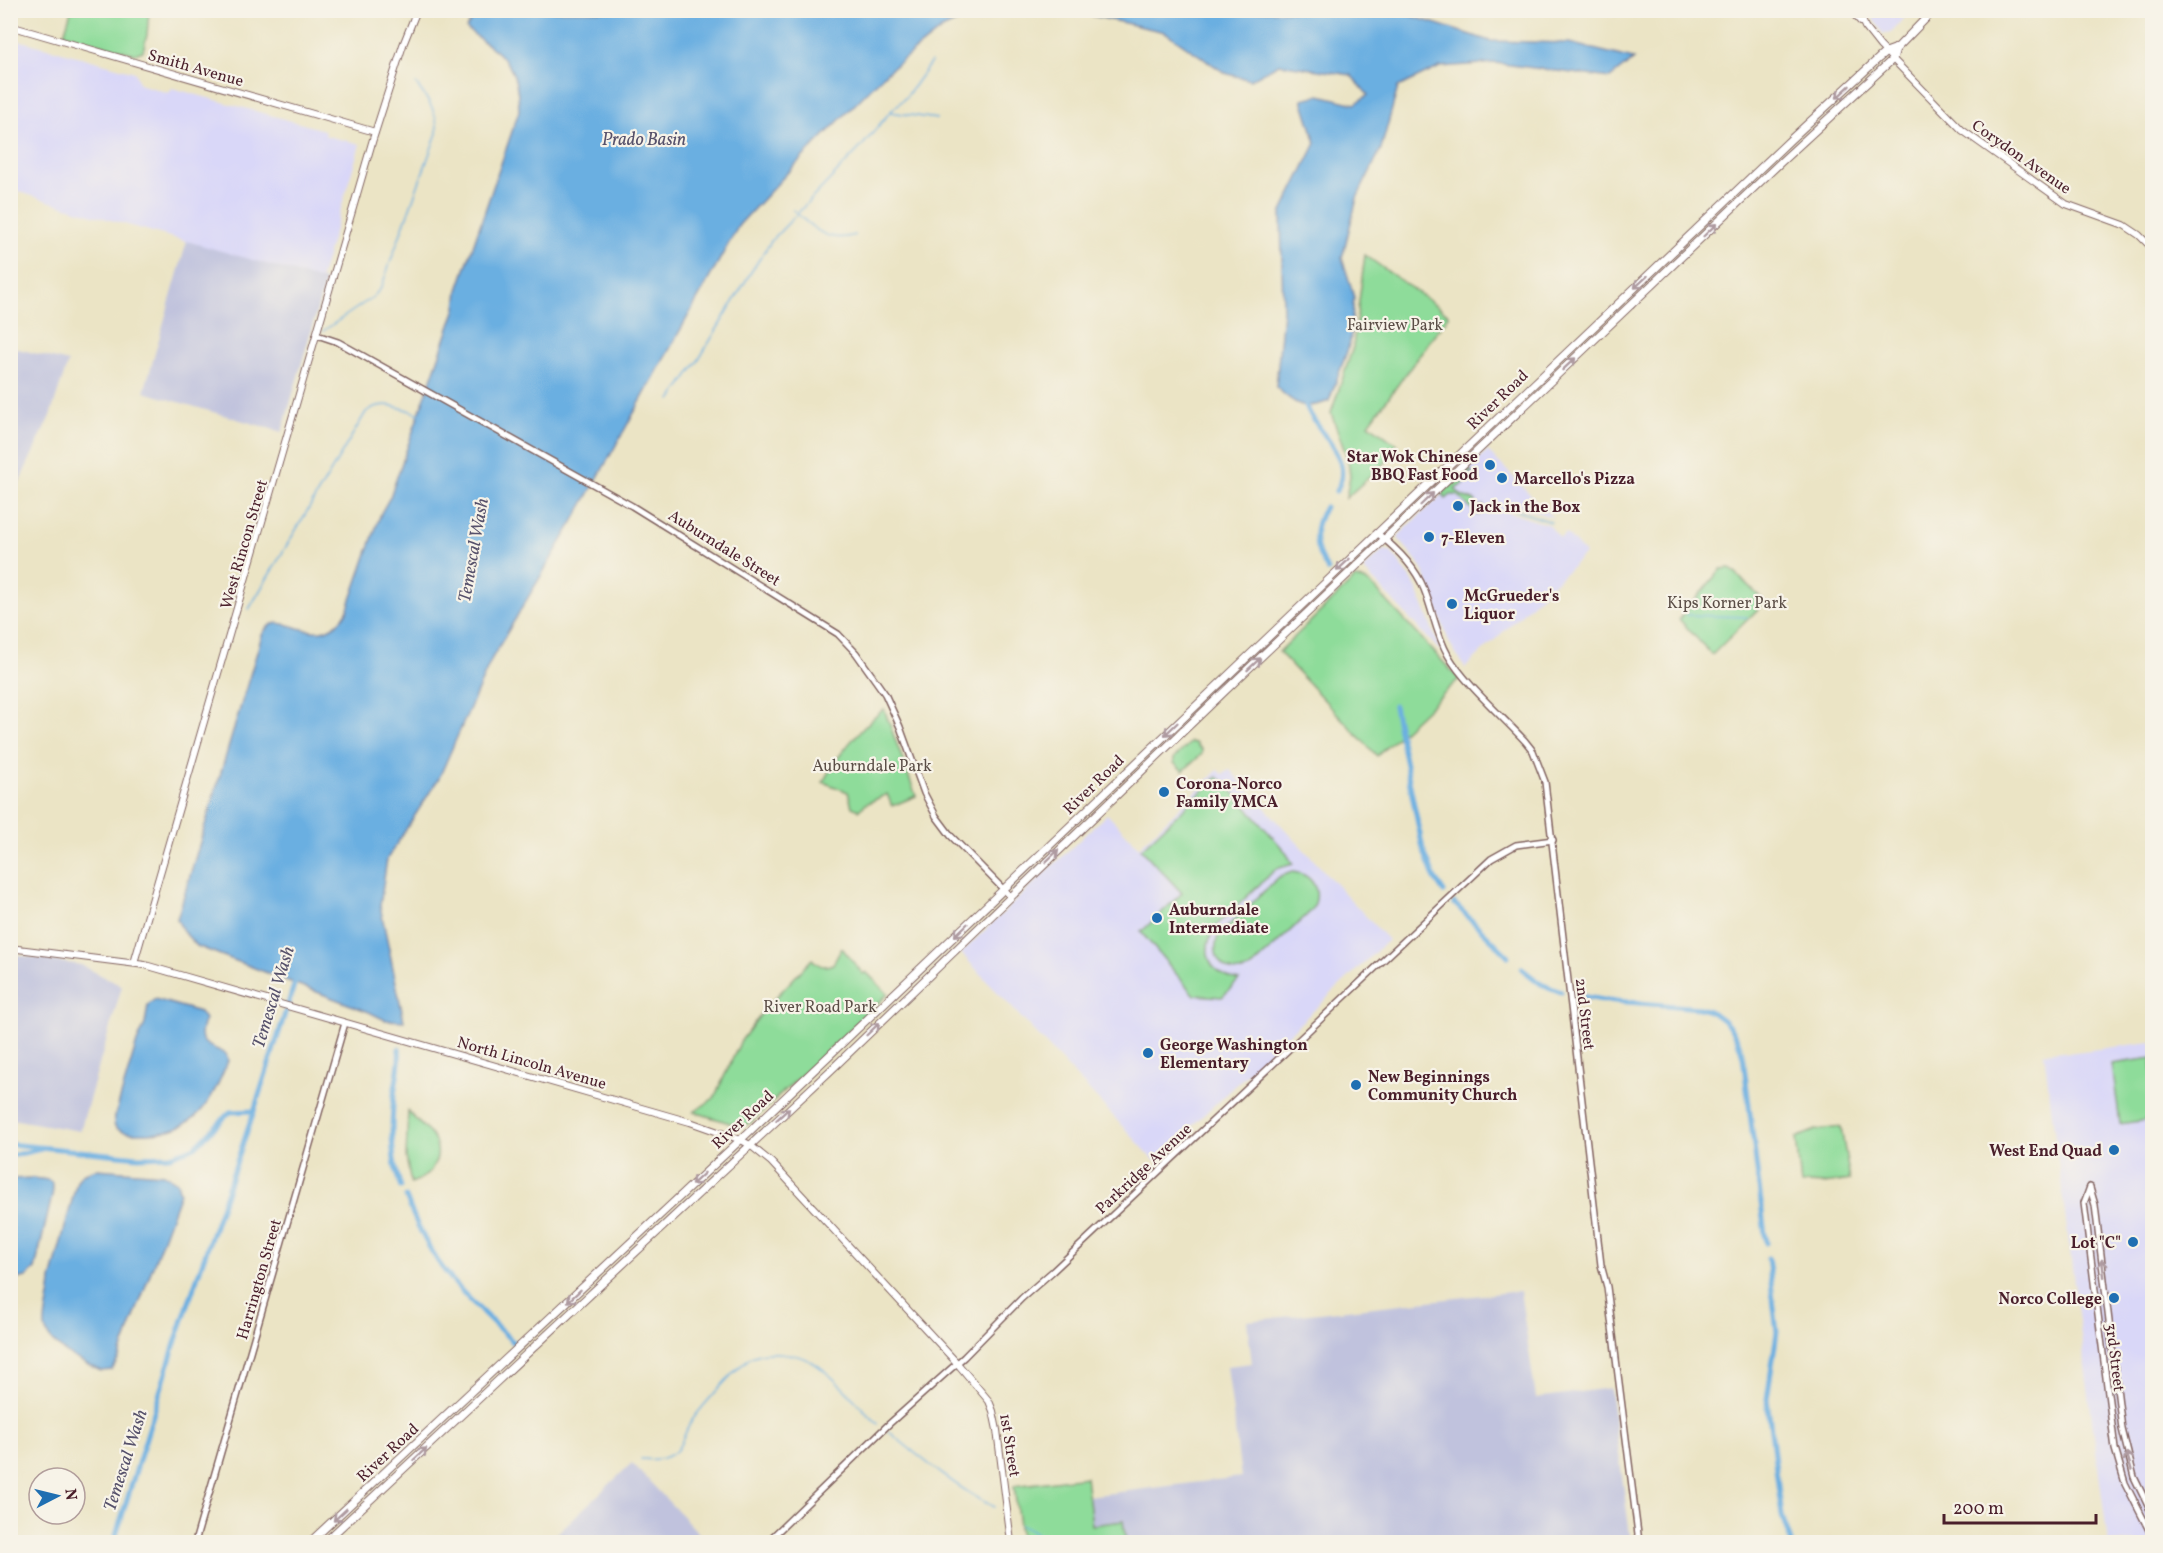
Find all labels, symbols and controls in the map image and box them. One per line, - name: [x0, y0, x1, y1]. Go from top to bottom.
- street label: Smith Avenue: [145, 45, 246, 93]
- one-way arrow: [1835, 84, 1850, 99]
- street label: Corydon Avenue: [1967, 115, 2075, 200]
- water label: Prado Basin: [602, 128, 686, 153]
- one-way arrow: [1702, 223, 1717, 237]
- one-way arrow: [1633, 275, 1648, 289]
- park label: Fairview Park: [1347, 315, 1443, 337]
- one-way arrow: [1561, 357, 1576, 371]
- street label: River Road: [1463, 366, 1534, 435]
- place label: Star Wok Chinese BBQ Fast Food: [1347, 447, 1478, 487]
- marker: Star Wok Chinese BBQ Fast Food: [1483, 458, 1497, 472]
- place label: Marcello's Pizza: [1514, 469, 1635, 491]
- marker: Marcello's Pizza: [1495, 471, 1509, 485]
- street label: West Rincon Street: [216, 477, 274, 612]
- one-way arrow: [1420, 491, 1435, 506]
- water label: Temescal Wash: [453, 496, 496, 604]
- place label: Jack in the Box: [1469, 497, 1580, 519]
- marker: Jack in the Box: [1451, 499, 1465, 513]
- street label: Auburndale Street: [664, 505, 785, 592]
- place label: 7-Eleven: [1441, 528, 1506, 550]
- marker: 7-Eleven: [1422, 530, 1436, 544]
- one-way arrow: [1336, 558, 1351, 572]
- place label: McGrueder's Liquor: [1464, 586, 1559, 626]
- park label: Kips Korner Park: [1667, 593, 1787, 615]
- marker: McGrueder's Liquor: [1445, 597, 1459, 611]
- one-way arrow: [1246, 656, 1261, 671]
- one-way arrow: [1163, 721, 1178, 736]
- street label: River Road: [1059, 751, 1130, 820]
- park label: Auburndale Park: [812, 756, 932, 778]
- place label: Corona-Norco Family YMCA: [1176, 774, 1282, 814]
- marker: Corona-Norco Family YMCA: [1157, 785, 1171, 799]
- one-way arrow: [1045, 849, 1060, 863]
- place label: Auburndale Intermediate: [1169, 900, 1269, 940]
- marker: Auburndale Intermediate: [1150, 911, 1164, 925]
- one-way arrow: [953, 922, 968, 937]
- water label: Temescal Wash: [247, 943, 302, 1051]
- street label: 2nd Street: [1569, 977, 1599, 1052]
- park label: River Road Park: [763, 997, 877, 1019]
- one-way arrow: [865, 1022, 880, 1036]
- street label: North Lincoln Avenue: [454, 1032, 609, 1096]
- place label: George Washington Elementary: [1160, 1035, 1308, 1075]
- marker: George Washington Elementary: [1141, 1046, 1155, 1060]
- place label: New Beginnings Community Church: [1368, 1067, 1518, 1107]
- marker: New Beginnings Community Church: [1349, 1078, 1363, 1092]
- street label: River Road: [707, 1086, 779, 1155]
- one-way arrow: [775, 1107, 790, 1121]
- street label: Parkridge Avenue: [1091, 1119, 1197, 1220]
- place label: West End Quad: [1989, 1141, 2102, 1163]
- marker: West End Quad: [2107, 1143, 2121, 1157]
- one-way arrow: [690, 1172, 705, 1186]
- street label: Harrington Street: [232, 1216, 288, 1342]
- place label: Lot "C": [2071, 1233, 2121, 1255]
- marker: Lot "C": [2126, 1235, 2140, 1249]
- one-way arrow: [2097, 1258, 2108, 1278]
- one-way arrow: [567, 1289, 582, 1303]
- place label: Norco College: [1999, 1289, 2102, 1311]
- marker: Norco College: [2107, 1291, 2121, 1305]
- street label: 3rd Street: [2099, 1322, 2129, 1393]
- water label: Temescal Wash: [98, 1406, 155, 1514]
- street label: 1st Street: [993, 1412, 1025, 1479]
- street label: River Road: [352, 1419, 424, 1488]
- one-way arrow: [412, 1447, 427, 1461]
- one-way arrow: [2123, 1452, 2135, 1471]
- north arrow: [27, 1466, 87, 1526]
- text: N: [58, 1487, 82, 1502]
- scale bar: [1944, 1487, 2096, 1525]
- text: 200 m: [1953, 1497, 2004, 1522]
- one-way arrow: [333, 1508, 348, 1522]

